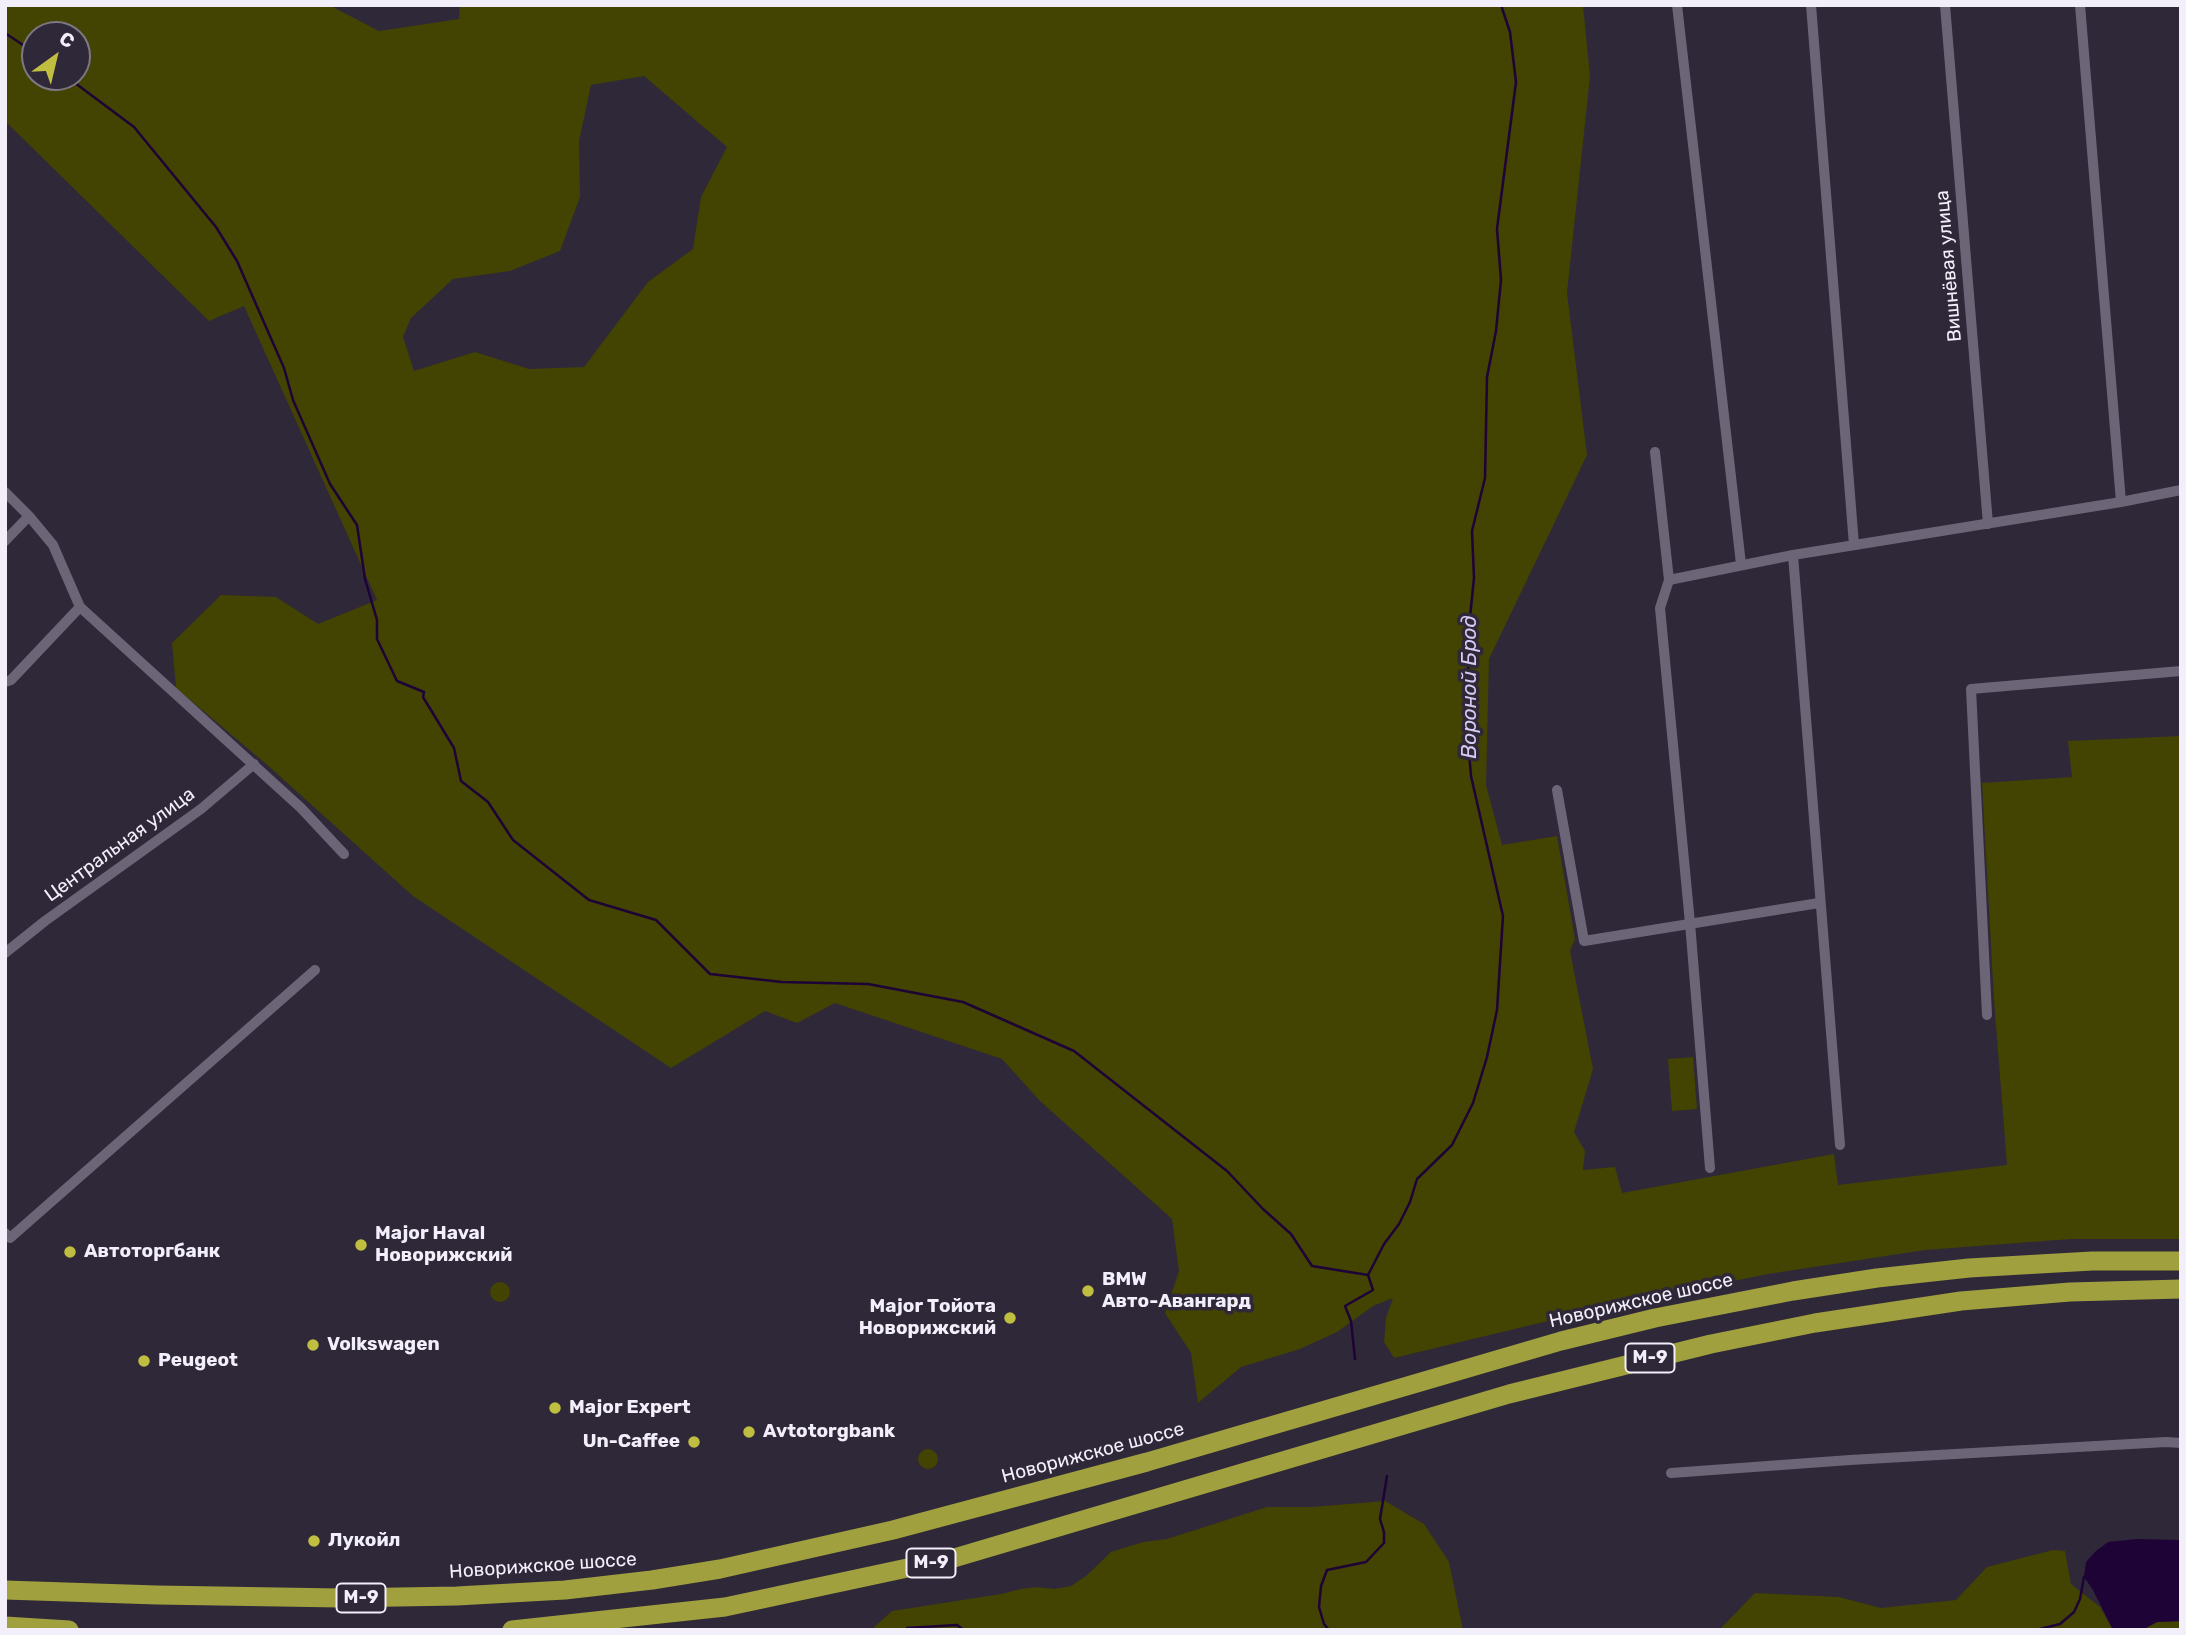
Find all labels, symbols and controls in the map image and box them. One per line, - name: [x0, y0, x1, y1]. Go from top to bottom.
- north arrow: [21, 21, 91, 91]
- text: С: [55, 27, 79, 53]
- street label: Вишнёвая улица: [1931, 189, 1967, 343]
- water label: Вороной Брод: [1457, 615, 1483, 759]
- street label: Центральная улица: [41, 783, 199, 907]
- place label: Major Haval Новорижский: [375, 1223, 512, 1267]
- marker: Major Haval Новорижский: [353, 1237, 369, 1253]
- place label: Автоторгбанк: [84, 1241, 220, 1263]
- marker: Автоторгбанк: [62, 1244, 78, 1260]
- place label: BMW Авто-Авангард: [1102, 1269, 1251, 1313]
- street label: Новорижское шоссе: [1547, 1269, 1735, 1333]
- marker: BMW Авто-Авангард: [1080, 1283, 1096, 1299]
- place label: Major Тойота Новорижский: [859, 1296, 996, 1340]
- marker: Major Тойота Новорижский: [1002, 1310, 1018, 1326]
- place label: Volkswagen: [327, 1334, 440, 1356]
- marker: Volkswagen: [305, 1337, 321, 1353]
- road number: М-9: [1626, 1344, 1674, 1372]
- place label: Peugeot: [158, 1350, 238, 1372]
- marker: Peugeot: [136, 1353, 152, 1369]
- place label: Major Expert: [569, 1397, 691, 1419]
- marker: Major Expert: [547, 1400, 563, 1416]
- street label: Новорижское шоссе: [999, 1418, 1187, 1488]
- place label: Avtotorgbank: [763, 1421, 895, 1443]
- marker: Avtotorgbank: [741, 1424, 757, 1440]
- place label: Un-Caffee: [583, 1431, 680, 1453]
- marker: Un-Caffee: [686, 1434, 702, 1450]
- place label: Лукойл: [328, 1530, 400, 1552]
- marker: Лукойл: [306, 1533, 322, 1549]
- street label: Новорижское шоссе: [448, 1548, 638, 1584]
- road number: М-9: [906, 1548, 956, 1578]
- road number: М-9: [336, 1583, 386, 1612]

